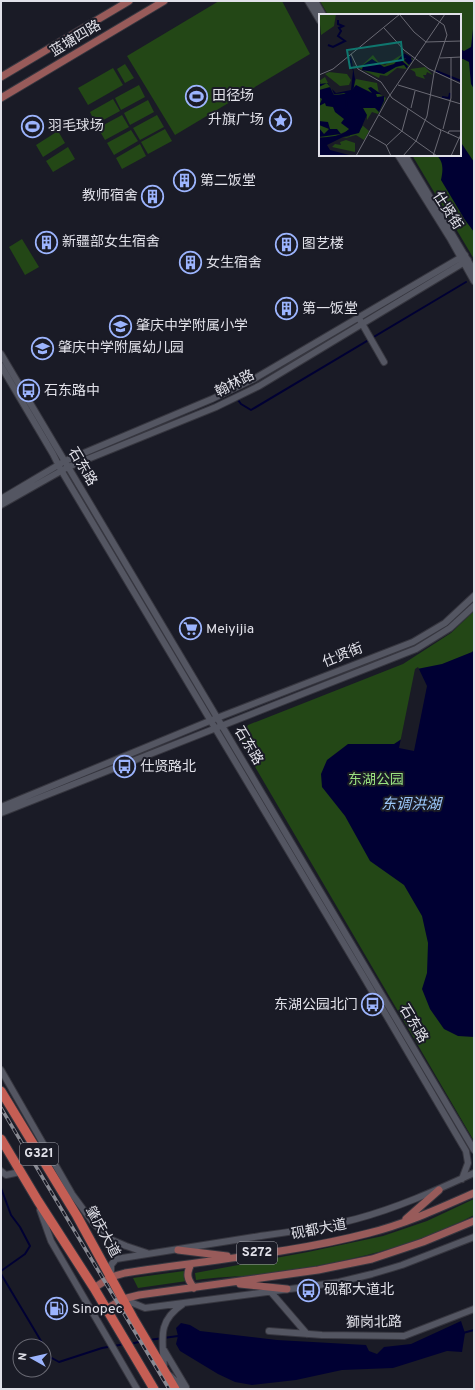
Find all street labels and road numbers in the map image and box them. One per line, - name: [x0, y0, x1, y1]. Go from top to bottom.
- street label: 蓝塘四路: [47, 16, 104, 61]
- street label: 仕贤街: [428, 188, 466, 233]
- street label: 翰林路: [212, 367, 258, 401]
- street label: 石东路: [64, 445, 100, 489]
- street label: 仕贤街: [320, 639, 366, 672]
- street label: 石东路: [230, 724, 266, 768]
- street label: 石东路: [395, 1002, 431, 1046]
- road number: G321: [20, 1143, 58, 1165]
- street label: 肇庆大道: [81, 1203, 123, 1261]
- street label: 砚都大道: [290, 1216, 348, 1244]
- road number: S272: [237, 1242, 277, 1264]
- street label: 獅岗北路: [346, 1313, 402, 1332]

